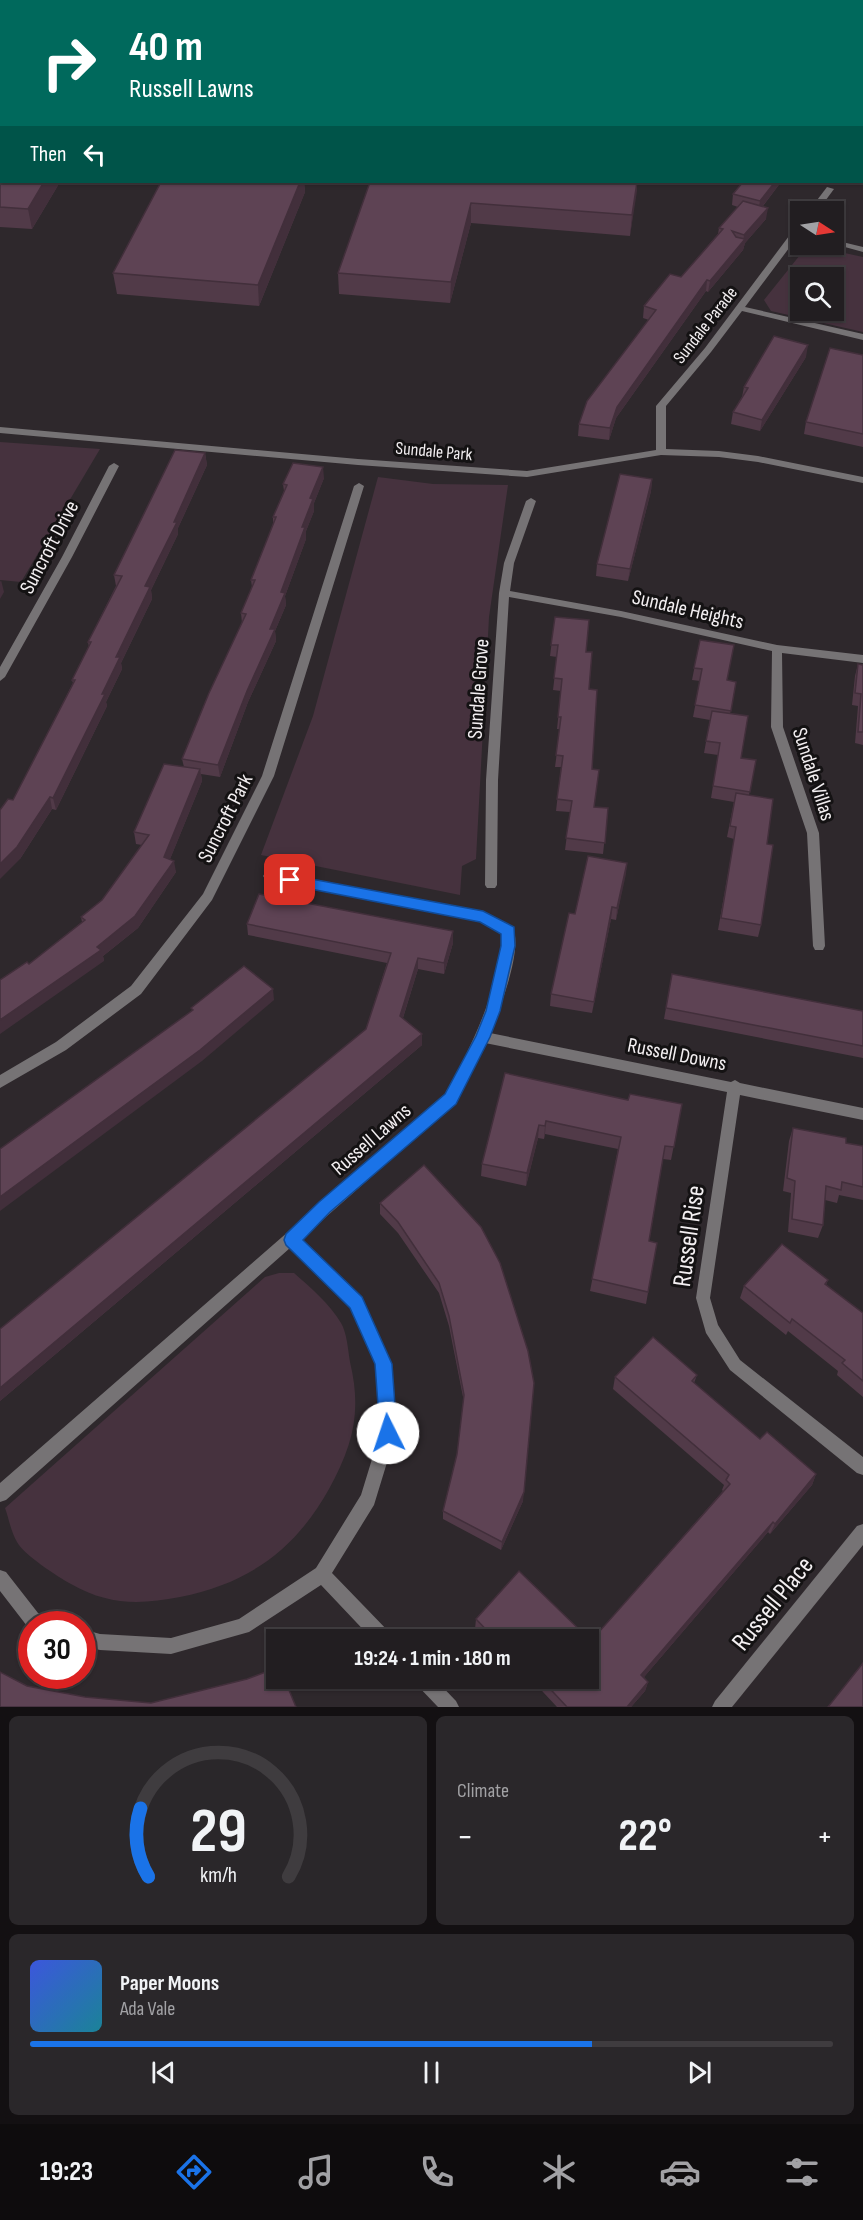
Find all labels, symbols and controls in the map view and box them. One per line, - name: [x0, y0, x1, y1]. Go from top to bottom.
- text: 40 m: [129, 22, 203, 73]
- icon: right: [30, 24, 108, 102]
- text: Russell Lawns: [129, 73, 254, 105]
- icon: left: [78, 138, 111, 171]
- text: Then: [30, 141, 66, 168]
- north arrow: [790, 201, 844, 255]
- map controls: [790, 201, 844, 321]
- button: search: [790, 267, 844, 321]
- street label: Sundale Parade: [669, 283, 742, 368]
- street label: Sundale Park: [395, 438, 473, 465]
- street label: Suncroft Drive: [15, 496, 84, 598]
- street label: Sundale Heights: [630, 585, 746, 634]
- street label: Sundale Grove: [463, 638, 494, 740]
- street label: Sundale Villas: [787, 725, 840, 824]
- street label: Suncroft Park: [193, 770, 258, 867]
- pin: [264, 854, 315, 905]
- icon: arrive: [273, 863, 306, 896]
- street label: Russell Downs: [625, 1033, 728, 1076]
- street label: Russell Lawns: [327, 1098, 416, 1181]
- street label: Russell Rise: [667, 1183, 712, 1289]
- position arrow: [356, 1401, 420, 1465]
- street label: Russell Place: [726, 1551, 820, 1657]
- speed limit sign: 30: [18, 1611, 96, 1689]
- text: 19:24 · 1 min · 180 m: [354, 1645, 511, 1672]
- text: Climate: [457, 1779, 509, 1803]
- text: 29: [190, 1795, 246, 1870]
- text: 22°: [618, 1809, 672, 1864]
- text: −: [457, 1817, 473, 1857]
- text: +: [817, 1817, 833, 1857]
- text: km/h: [199, 1864, 237, 1889]
- text: Paper Moons: [120, 1970, 219, 1997]
- text: Ada Vale: [120, 1997, 175, 2021]
- icon: previous: [147, 2056, 180, 2089]
- icon: pause: [415, 2056, 448, 2089]
- icon: next: [683, 2056, 716, 2089]
- icon: directions: [173, 2151, 215, 2193]
- icon: music: [295, 2151, 337, 2193]
- icon: phone: [416, 2151, 458, 2193]
- icon: climate: [538, 2151, 580, 2193]
- icon: car: [659, 2151, 701, 2193]
- icon: filters: [781, 2151, 823, 2193]
- text: 19:23: [40, 2156, 93, 2188]

